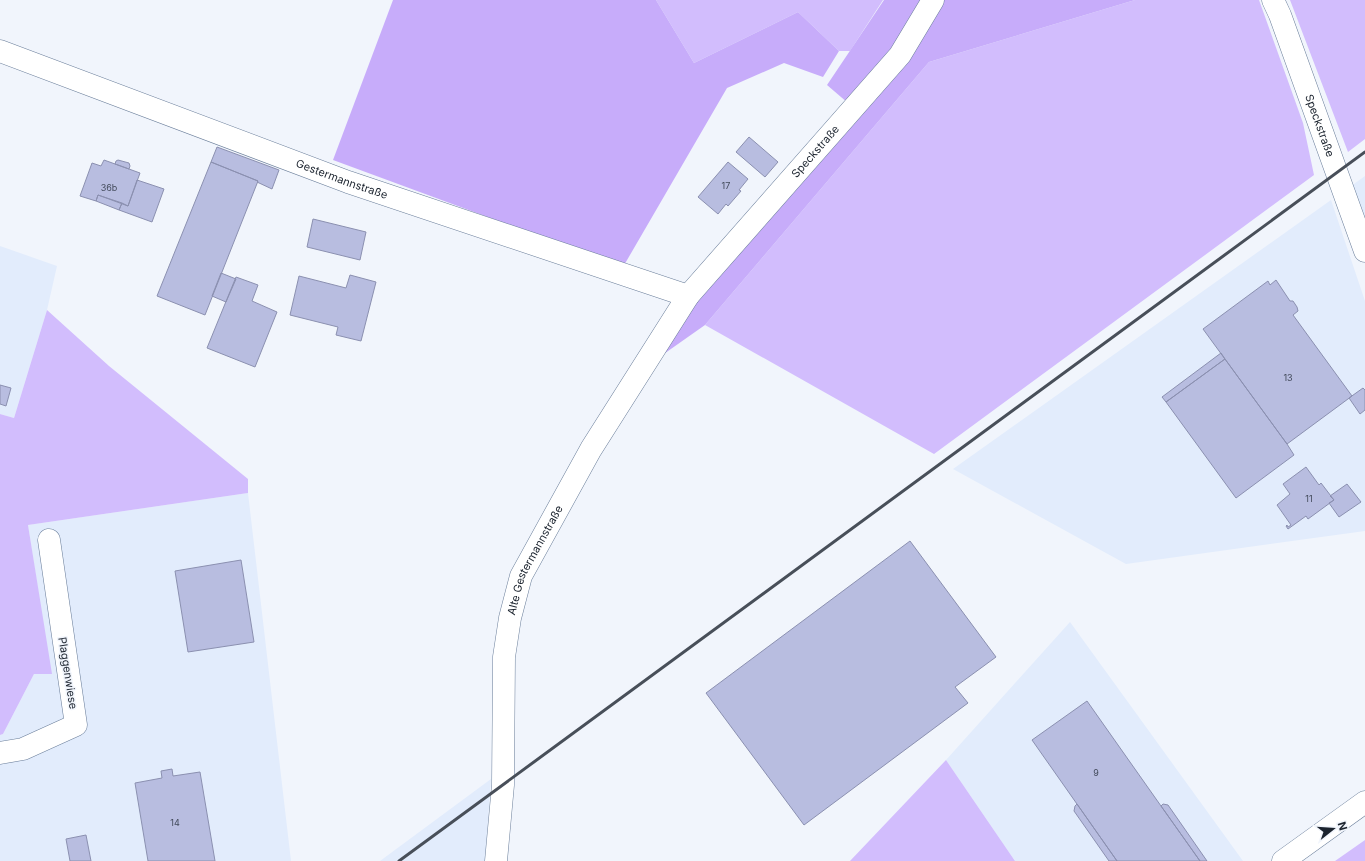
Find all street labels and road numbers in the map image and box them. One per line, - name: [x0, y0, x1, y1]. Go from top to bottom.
- street label: Speckstraße: [1302, 92, 1337, 159]
- street label: Speckstraße: [788, 122, 842, 181]
- street label: Gestermannstraße: [294, 156, 389, 202]
- street label: Alte Gestermannstraße: [504, 503, 566, 617]
- street label: Plaggenwiese: [55, 636, 81, 710]

